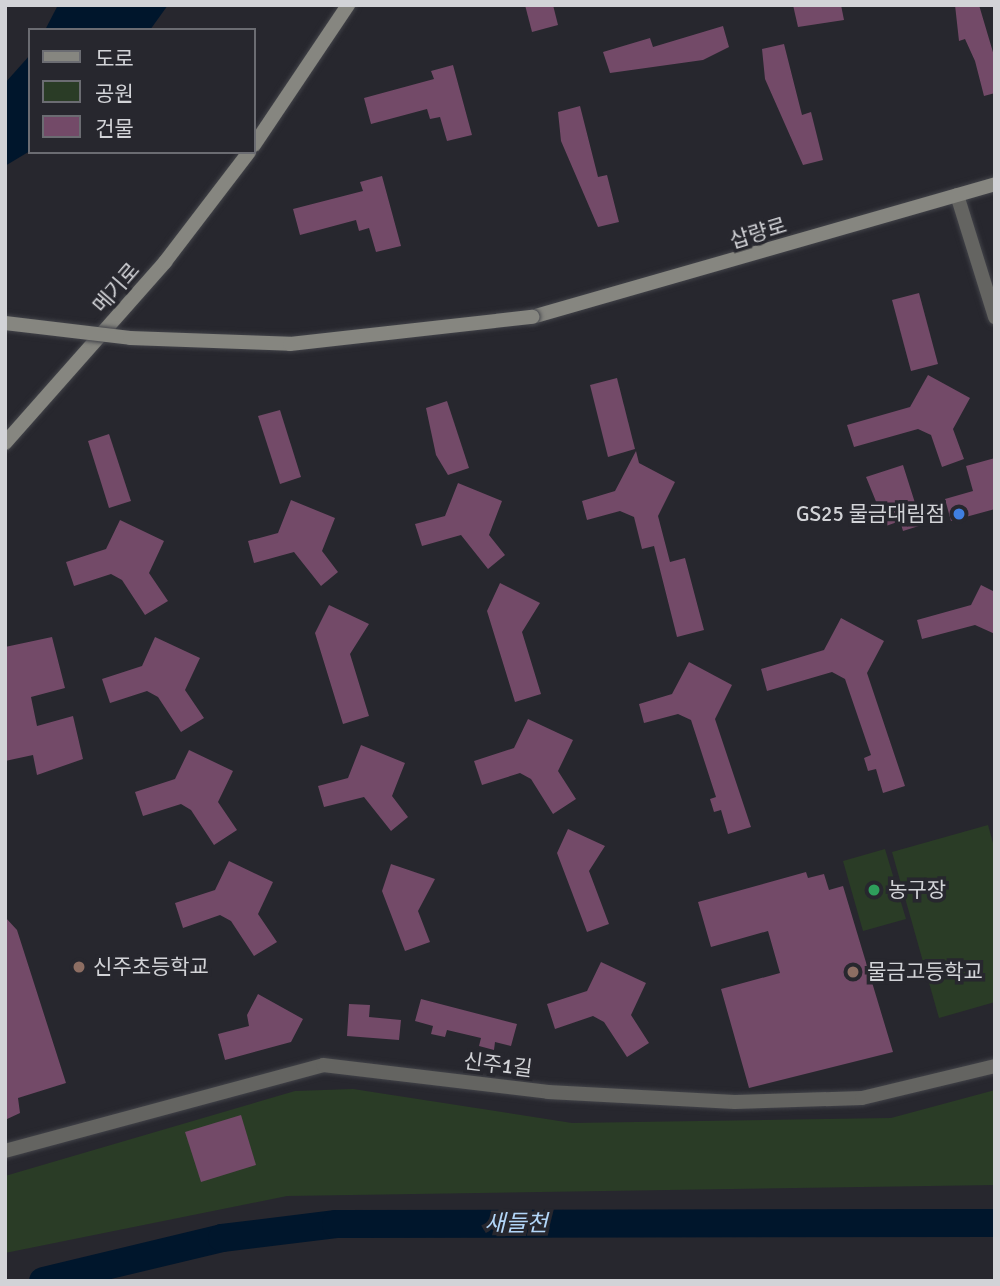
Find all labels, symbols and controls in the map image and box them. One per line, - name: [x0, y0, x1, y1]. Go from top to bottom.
- legend: [28, 28, 256, 154]
- text: 도로: [95, 46, 134, 72]
- text: 공원: [95, 81, 134, 107]
- text: 건물: [95, 116, 134, 142]
- street label: 삽량로: [727, 212, 789, 254]
- street label: 메기로: [87, 258, 145, 318]
- place label: GS25 물금대림점: [796, 501, 945, 527]
- marker: GS25 물금대림점: [951, 506, 967, 522]
- place label: 농구장: [888, 877, 946, 903]
- marker: 농구장: [866, 882, 882, 898]
- place label: 신주초등학교: [93, 954, 209, 980]
- marker: 신주초등학교: [71, 959, 87, 975]
- place label: 물금고등학교: [867, 959, 983, 985]
- marker: 물금고등학교: [845, 964, 861, 980]
- street label: 신주1길: [462, 1048, 534, 1082]
- water label: 새들천: [484, 1210, 548, 1238]

